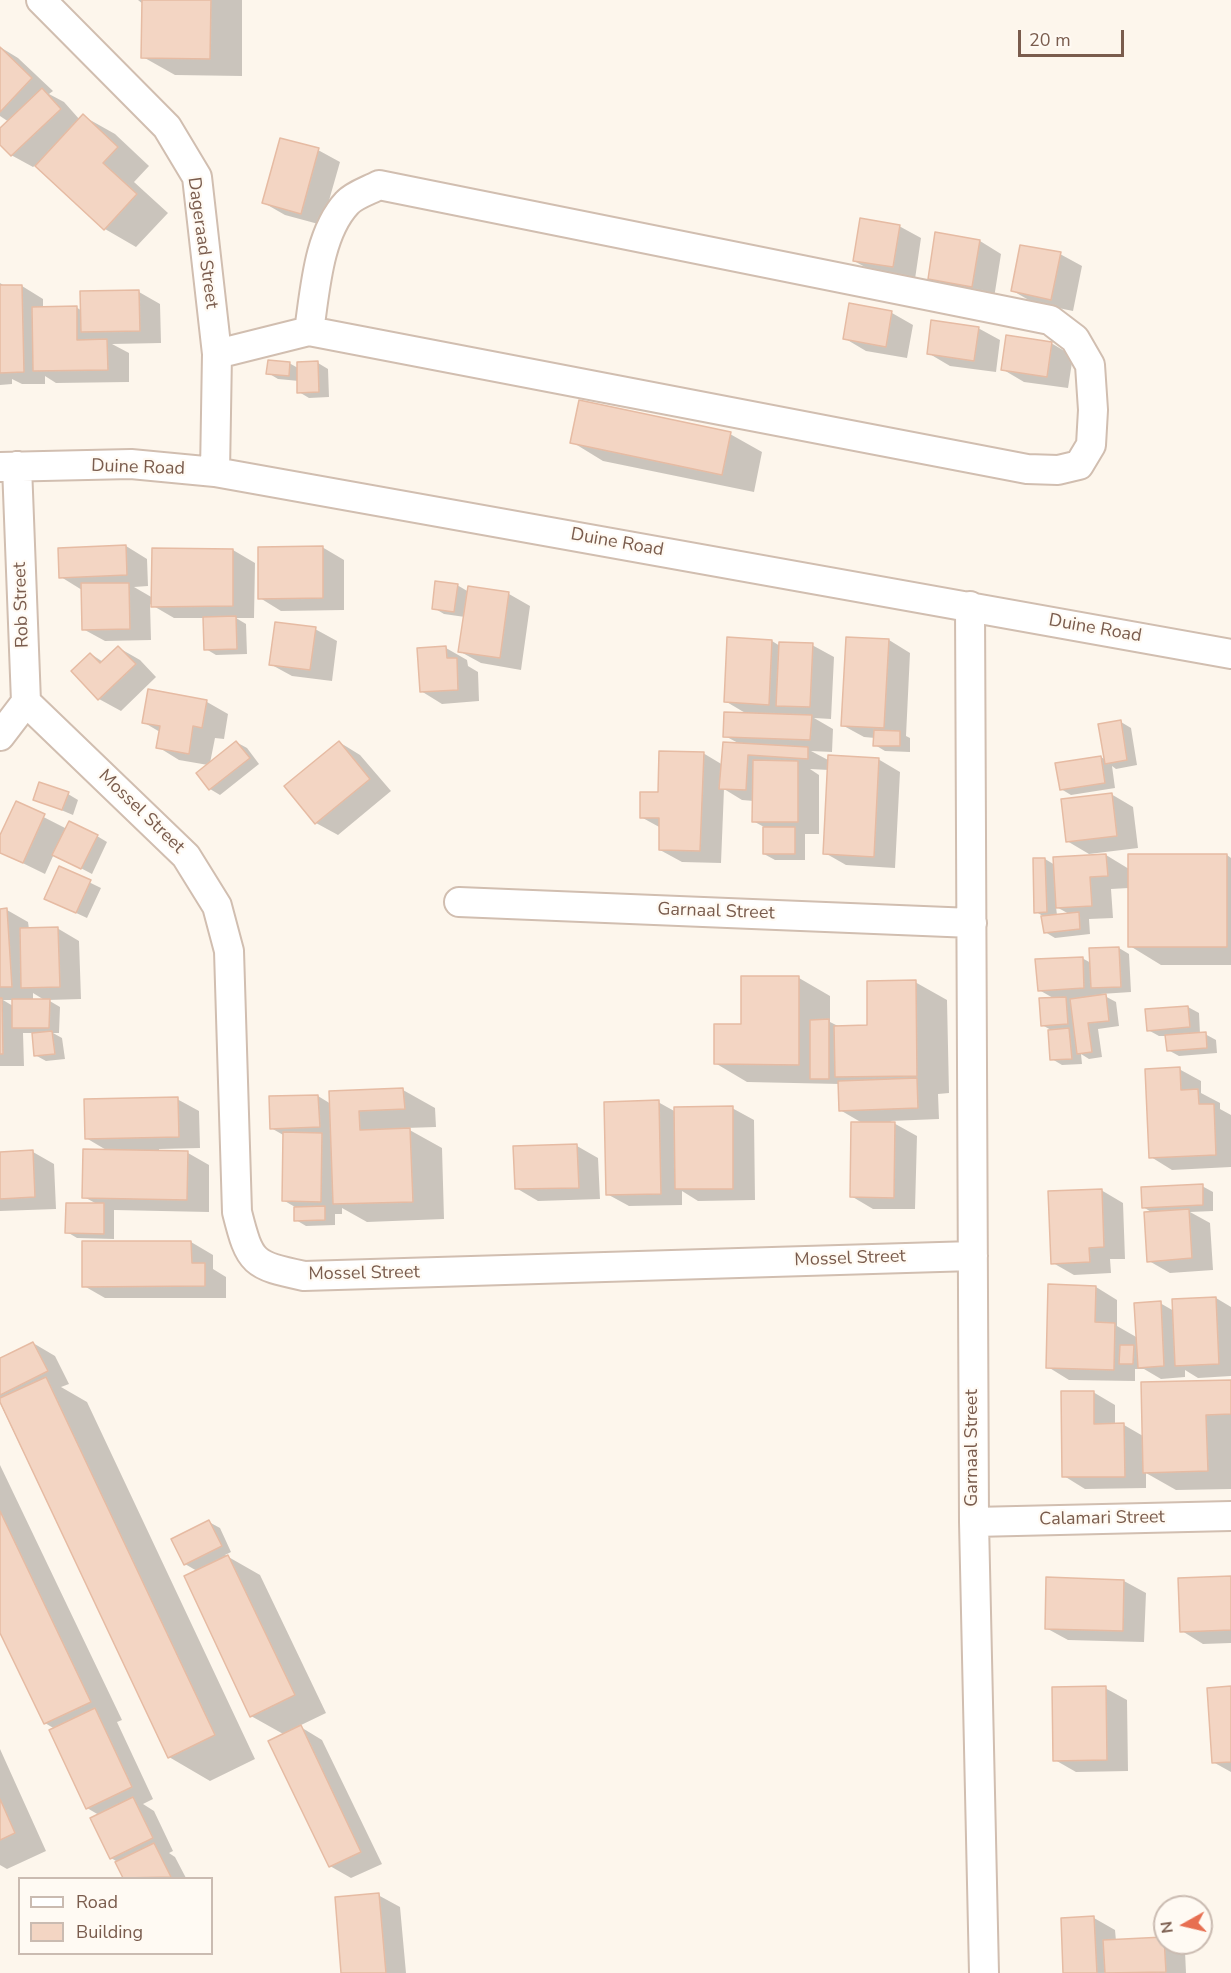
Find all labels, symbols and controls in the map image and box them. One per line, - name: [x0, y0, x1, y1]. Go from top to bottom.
- scale bar: [1021, 18, 1128, 56]
- text: 20 m: [1029, 28, 1071, 52]
- street label: Dageraad Street: [182, 176, 222, 310]
- street label: Duine Road: [91, 456, 185, 480]
- street label: Duine Road: [569, 524, 665, 562]
- street label: Rob Street: [10, 562, 34, 648]
- street label: Duine Road: [1047, 610, 1143, 648]
- street label: Mossel Street: [93, 766, 189, 858]
- street label: Garnaal Street: [657, 899, 775, 925]
- street label: Mossel Street: [794, 1246, 906, 1272]
- street label: Mossel Street: [308, 1262, 420, 1286]
- street label: Garnaal Street: [962, 1389, 984, 1507]
- street label: Calamari Street: [1039, 1507, 1165, 1531]
- legend: [18, 1877, 213, 1955]
- text: Road: [76, 1890, 118, 1914]
- north arrow: [1153, 1895, 1213, 1955]
- text: Building: [76, 1920, 143, 1944]
- text: N: [1155, 1920, 1179, 1935]

